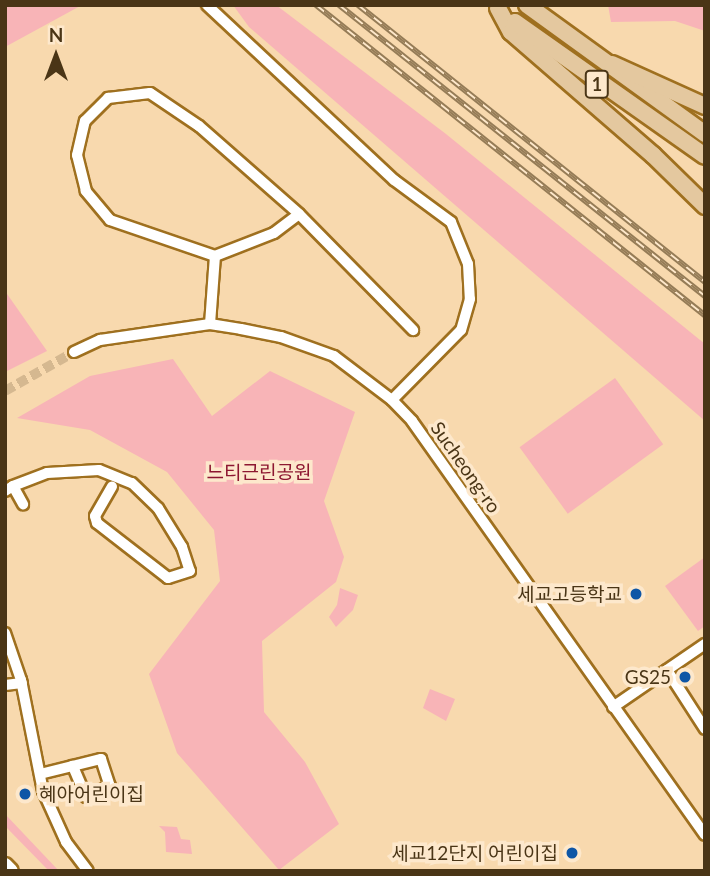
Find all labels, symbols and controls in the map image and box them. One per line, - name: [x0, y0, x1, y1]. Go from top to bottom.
- north arrow: [21, 21, 91, 91]
- text: N: [49, 23, 63, 46]
- road number: 1: [585, 70, 609, 98]
- street label: Sucheong-ro: [426, 417, 506, 517]
- park label: 느티근린공원: [207, 461, 311, 483]
- place label: 세교고등학교: [517, 583, 622, 605]
- marker: 세교고등학교: [628, 586, 644, 602]
- place label: GS25: [625, 666, 671, 688]
- marker: GS25: [677, 669, 693, 685]
- place label: 혜아어린이집: [39, 783, 144, 805]
- marker: 혜아어린이집: [17, 786, 33, 802]
- place label: 세교12단지 어린이집: [391, 842, 558, 864]
- marker: 세교12단지 어린이집: [564, 845, 580, 861]

